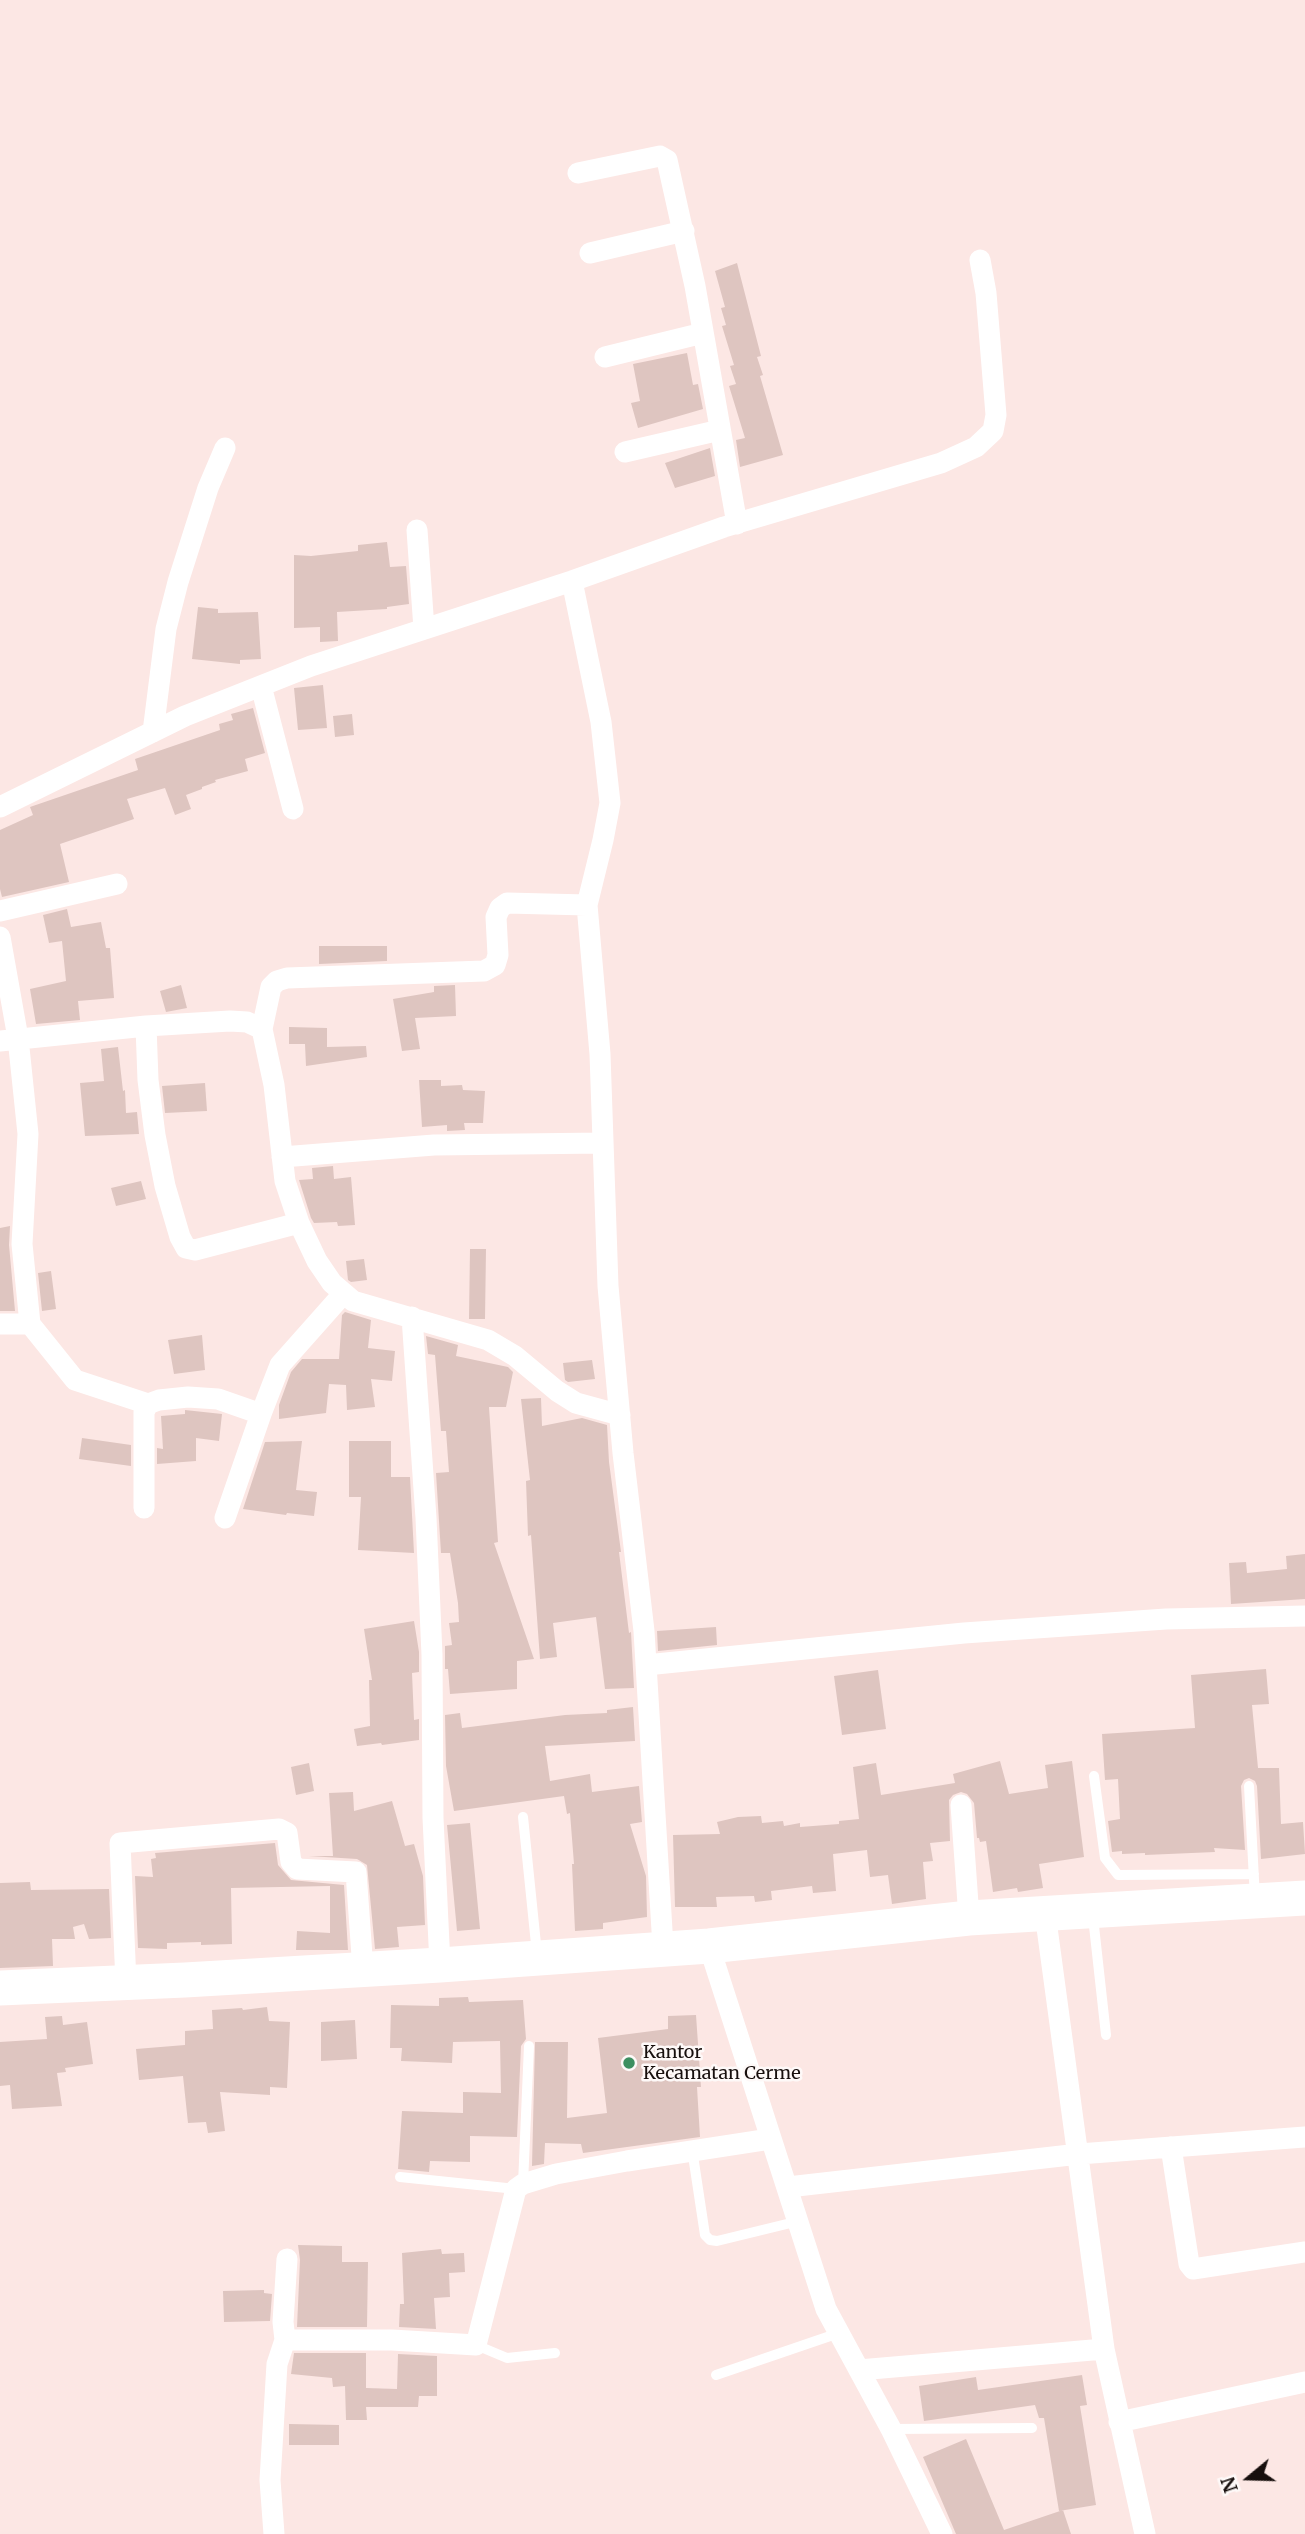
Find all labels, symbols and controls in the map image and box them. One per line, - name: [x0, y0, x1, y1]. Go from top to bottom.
- place label: Kantor Kecamatan Cerme: [643, 2042, 801, 2084]
- marker: Kantor Kecamatan Cerme: [621, 2055, 637, 2071]
- north arrow: [1214, 2443, 1284, 2513]
- text: N: [1215, 2474, 1243, 2496]

